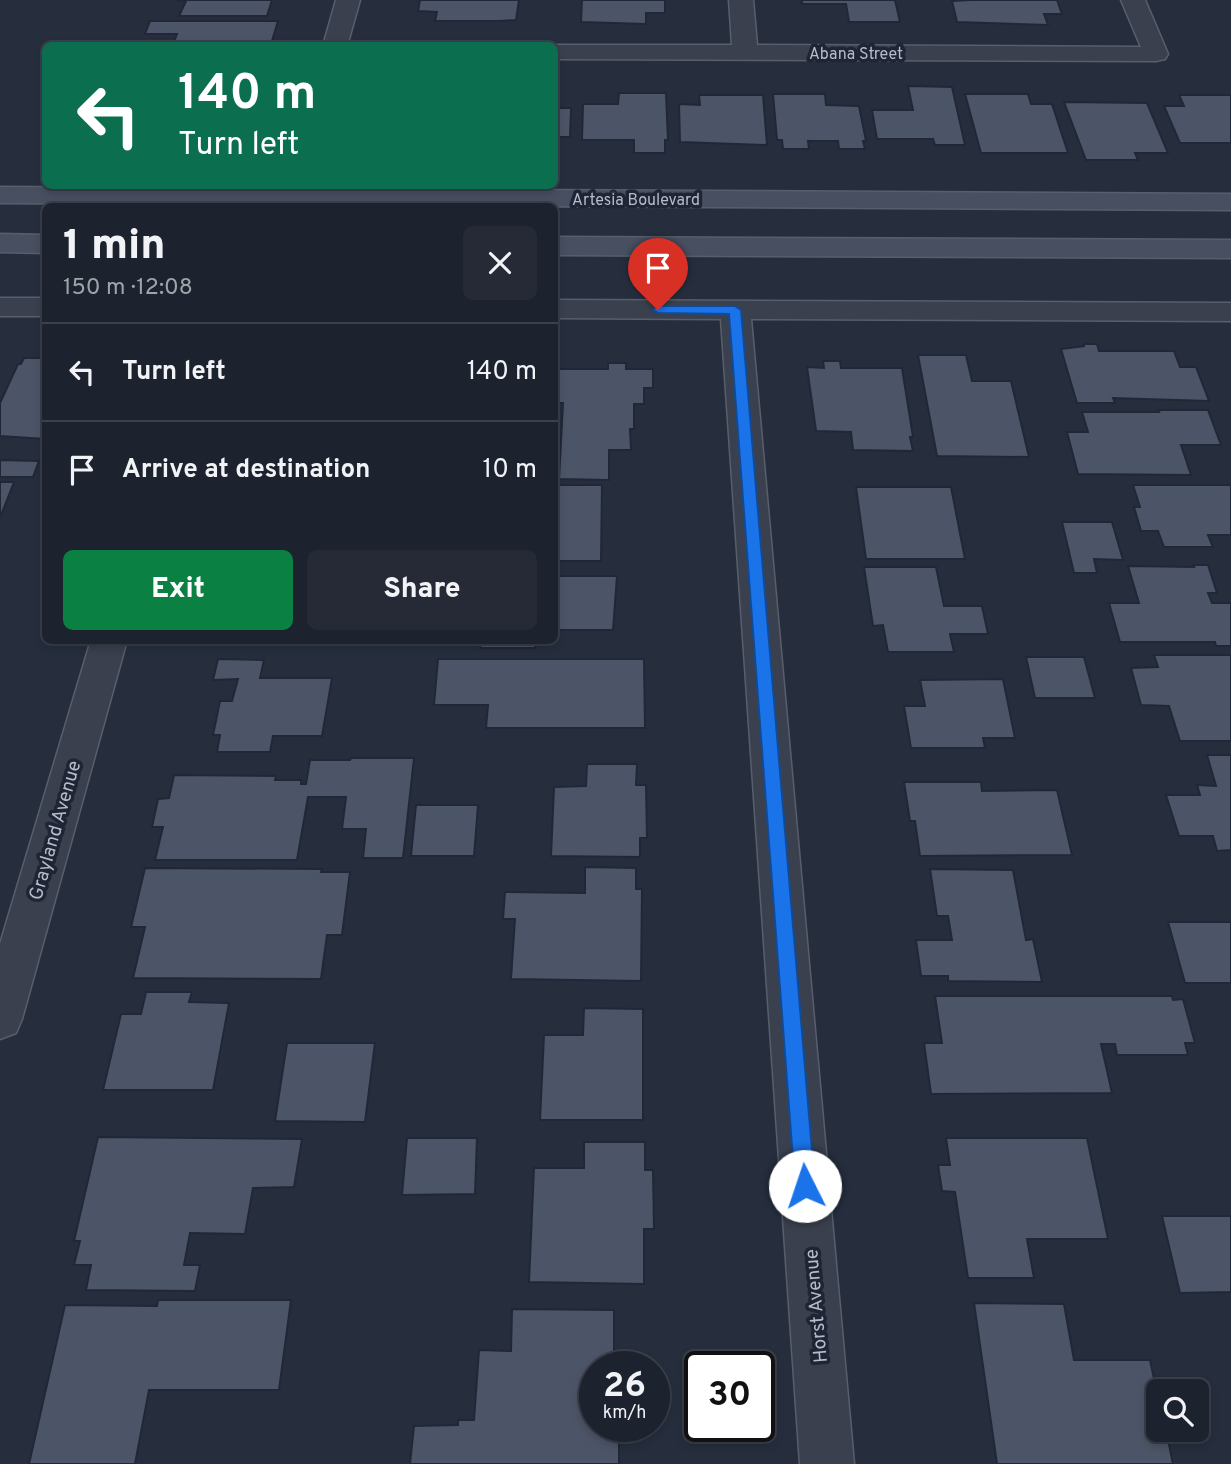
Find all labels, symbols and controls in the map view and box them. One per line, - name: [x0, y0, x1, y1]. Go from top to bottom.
- street label: Abana Street: [809, 45, 903, 65]
- text: 140 m: [178, 65, 317, 127]
- icon: left: [63, 70, 154, 161]
- text: Turn left: [178, 126, 299, 166]
- street label: Artesia Boulevard: [572, 191, 700, 211]
- text: 1 min: [63, 221, 166, 274]
- button: close: [463, 226, 537, 300]
- pin: [628, 238, 688, 310]
- icon: arrive: [639, 249, 677, 287]
- text: 150 m · 12:08: [63, 274, 193, 303]
- icon: left: [63, 353, 101, 391]
- text: Turn left: [122, 356, 226, 389]
- text: 140 m: [467, 356, 537, 389]
- icon: arrive: [63, 451, 101, 489]
- text: Arrive at destination: [122, 454, 370, 487]
- text: 10 m: [482, 454, 537, 487]
- button: Exit: [63, 550, 293, 630]
- button: Share: [307, 550, 537, 630]
- street label: Grayland Avenue: [25, 758, 87, 903]
- position arrow: [768, 1149, 842, 1223]
- street label: Horst Avenue: [800, 1248, 834, 1364]
- speed limit sign: 30: [684, 1351, 775, 1442]
- text: 26: [603, 1365, 646, 1409]
- map controls: [1146, 1379, 1209, 1442]
- button: search: [1146, 1379, 1209, 1442]
- text: km/h: [603, 1402, 646, 1425]

